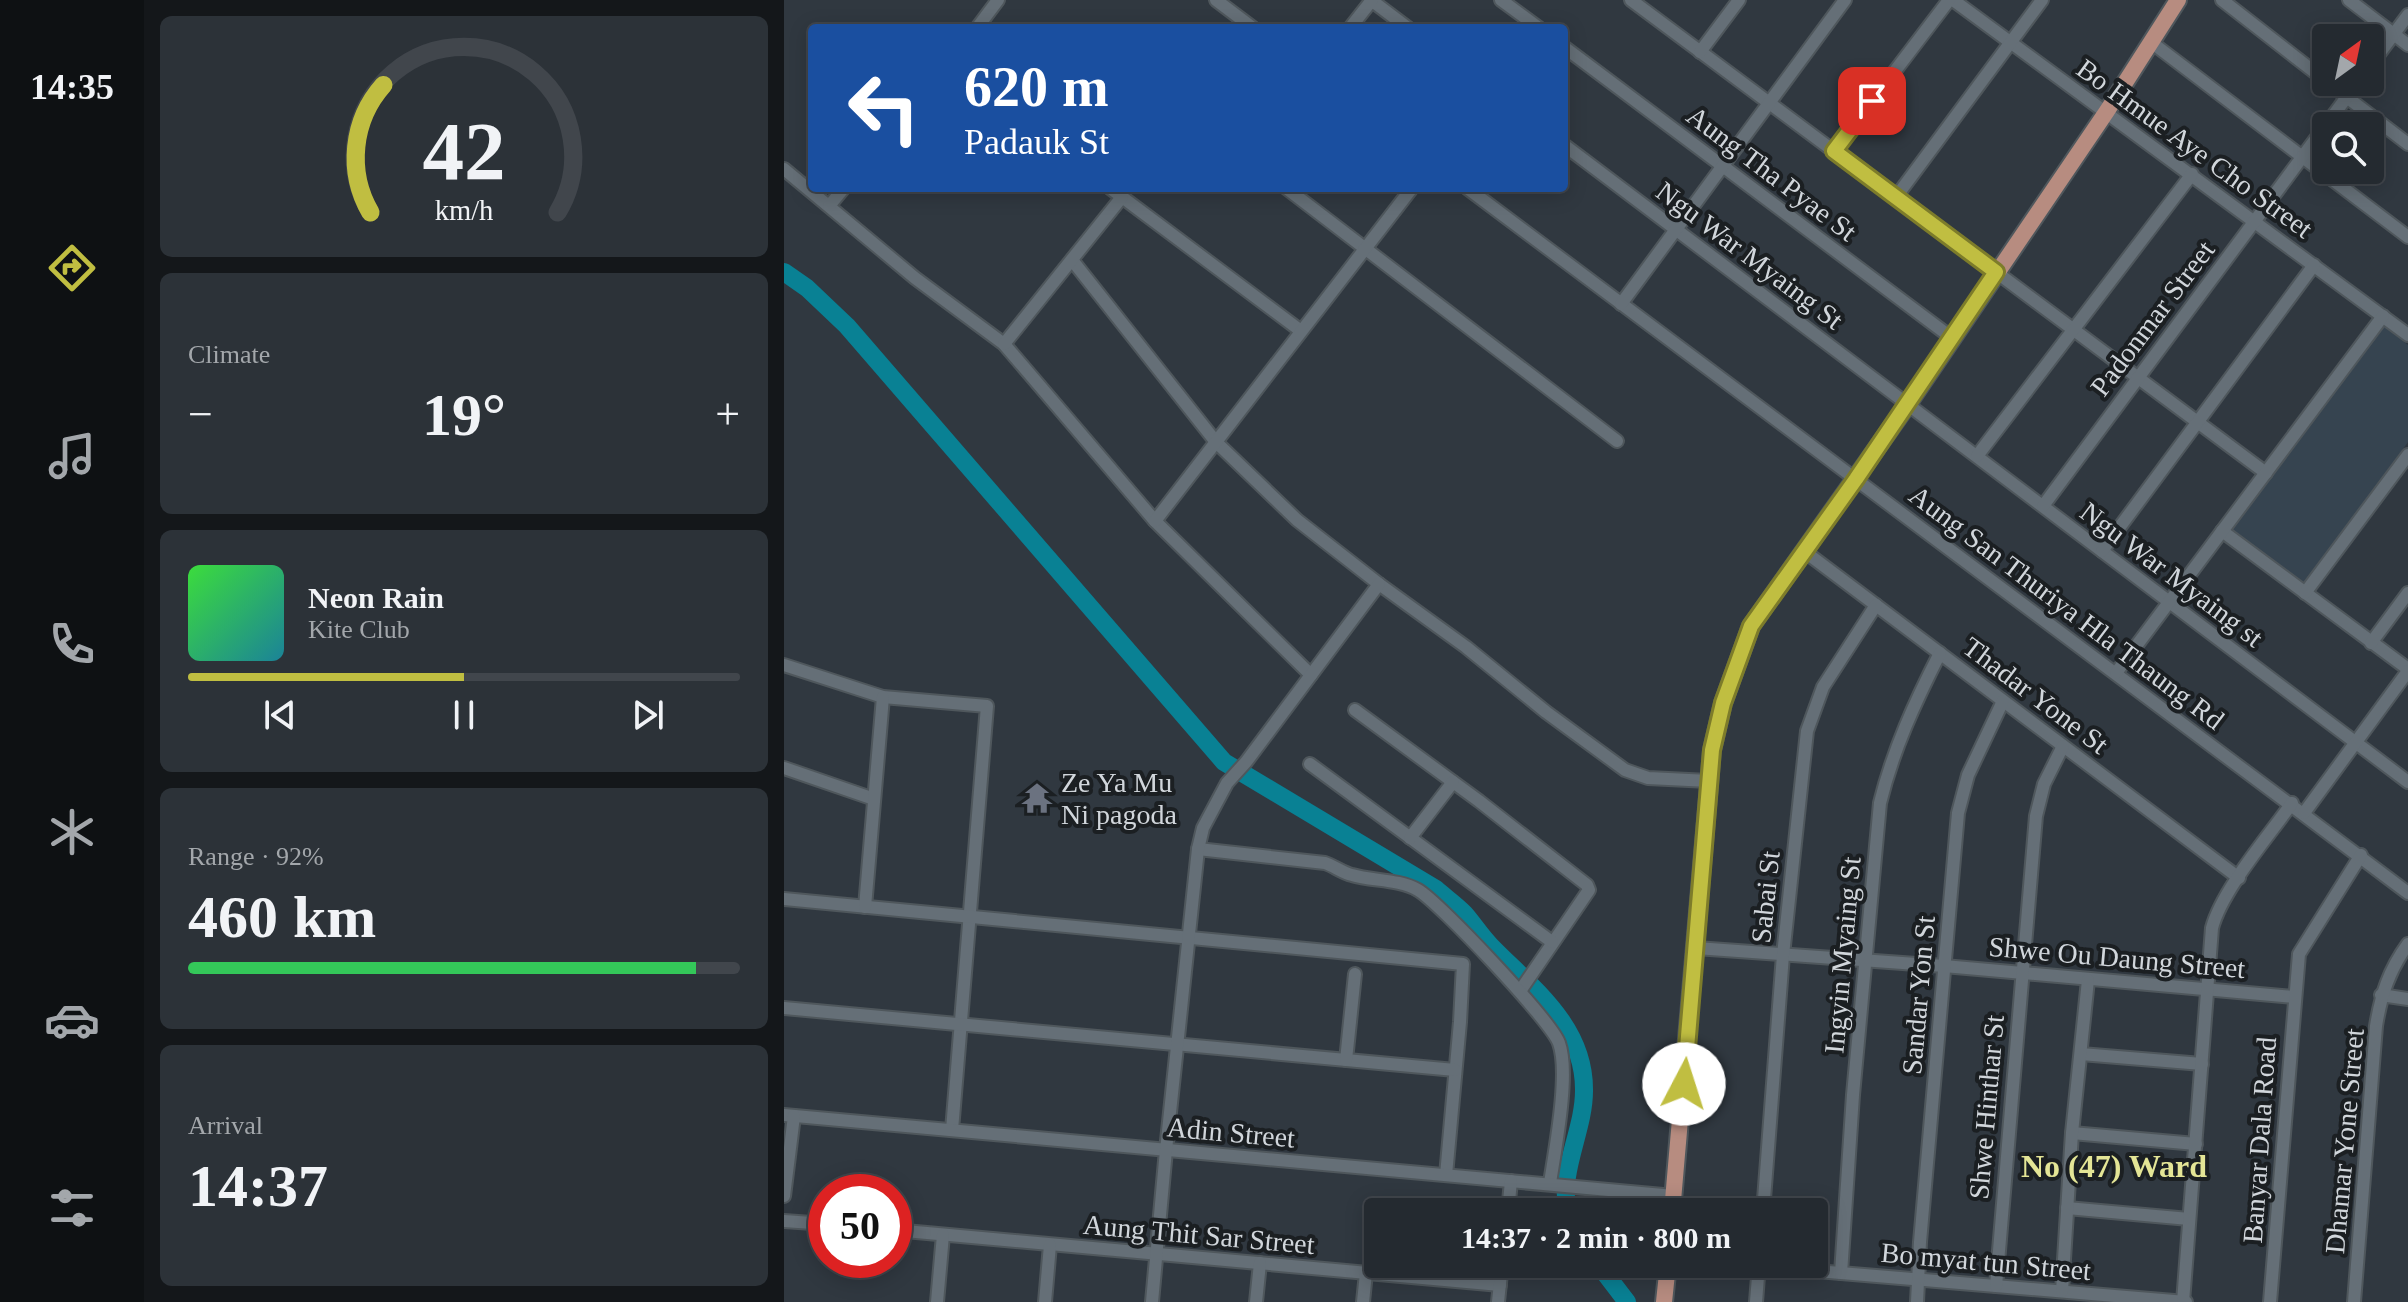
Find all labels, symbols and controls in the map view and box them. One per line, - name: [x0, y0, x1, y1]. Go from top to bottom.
- north arrow: [2312, 24, 2384, 96]
- map controls: [2312, 24, 2384, 184]
- street label: Bo Hmue Aye Cho Street: [2071, 53, 2319, 244]
- icon: left: [832, 56, 936, 160]
- text: 620 m: [964, 56, 1109, 118]
- text: 14:35: [30, 67, 114, 107]
- pin: [1838, 67, 1906, 135]
- icon: arrive: [1850, 79, 1894, 123]
- street label: Aung Tha Pyae St: [1681, 100, 1863, 247]
- text: 42: [422, 104, 506, 196]
- button: search: [2312, 112, 2384, 184]
- text: Padauk St: [964, 122, 1109, 162]
- street label: Ngu War Myaing St: [1650, 175, 1849, 336]
- text: km/h: [435, 195, 493, 226]
- street label: Padonmar Street: [2084, 235, 2221, 402]
- icon: directions: [44, 240, 100, 296]
- text: Climate: [188, 340, 270, 369]
- text: 19°: [422, 382, 506, 448]
- text: −: [188, 390, 213, 439]
- text: +: [715, 390, 740, 439]
- icon: music: [44, 428, 100, 484]
- street label: Aung San Thuriya Hla Thaung Rd: [1903, 479, 2230, 736]
- street label: Ngu War Myaing st: [2074, 496, 2269, 653]
- text: Neon Rain: [308, 581, 444, 614]
- text: Kite Club: [308, 615, 410, 644]
- icon: phone: [44, 616, 100, 672]
- street label: Thadar Yone St: [1957, 631, 2114, 760]
- icon: previous: [258, 693, 302, 737]
- icon: pause: [442, 693, 486, 737]
- icon: next: [626, 693, 670, 737]
- place label: Ze Ya Mu Ni pagoda: [1061, 767, 1177, 830]
- temple icon: Ze Ya Mu Ni pagoda: [1020, 781, 1054, 815]
- icon: climate: [44, 804, 100, 860]
- text: Range · 92%: [188, 842, 324, 871]
- street label: Sabai St: [1745, 849, 1786, 945]
- street label: Ingyin Myaing St: [1818, 855, 1867, 1055]
- text: 460 km: [188, 884, 376, 950]
- street label: Sandar Yon St: [1896, 914, 1941, 1076]
- street label: Shwe Ou Daung Street: [1987, 931, 2247, 984]
- icon: car: [44, 992, 100, 1048]
- street label: Shwe Hinthar St: [1963, 1013, 2010, 1201]
- street label: Dhamar Yone Street: [2319, 1027, 2370, 1255]
- street label: Banyar Dala Road: [2237, 1036, 2282, 1244]
- position arrow: [1642, 1042, 1726, 1126]
- text: Arrival: [188, 1111, 263, 1140]
- street label: Adin Street: [1166, 1111, 1296, 1154]
- district label: No (47) Ward: [2021, 1148, 2207, 1184]
- text: 14:37: [188, 1153, 328, 1219]
- speed limit sign: 50: [808, 1174, 912, 1278]
- icon: filters: [44, 1180, 100, 1236]
- street label: Aung Thit Sar Street: [1082, 1209, 1316, 1260]
- text: 14:37 · 2 min · 800 m: [1461, 1221, 1731, 1254]
- street label: Bo myat tun Street: [1880, 1237, 2092, 1286]

